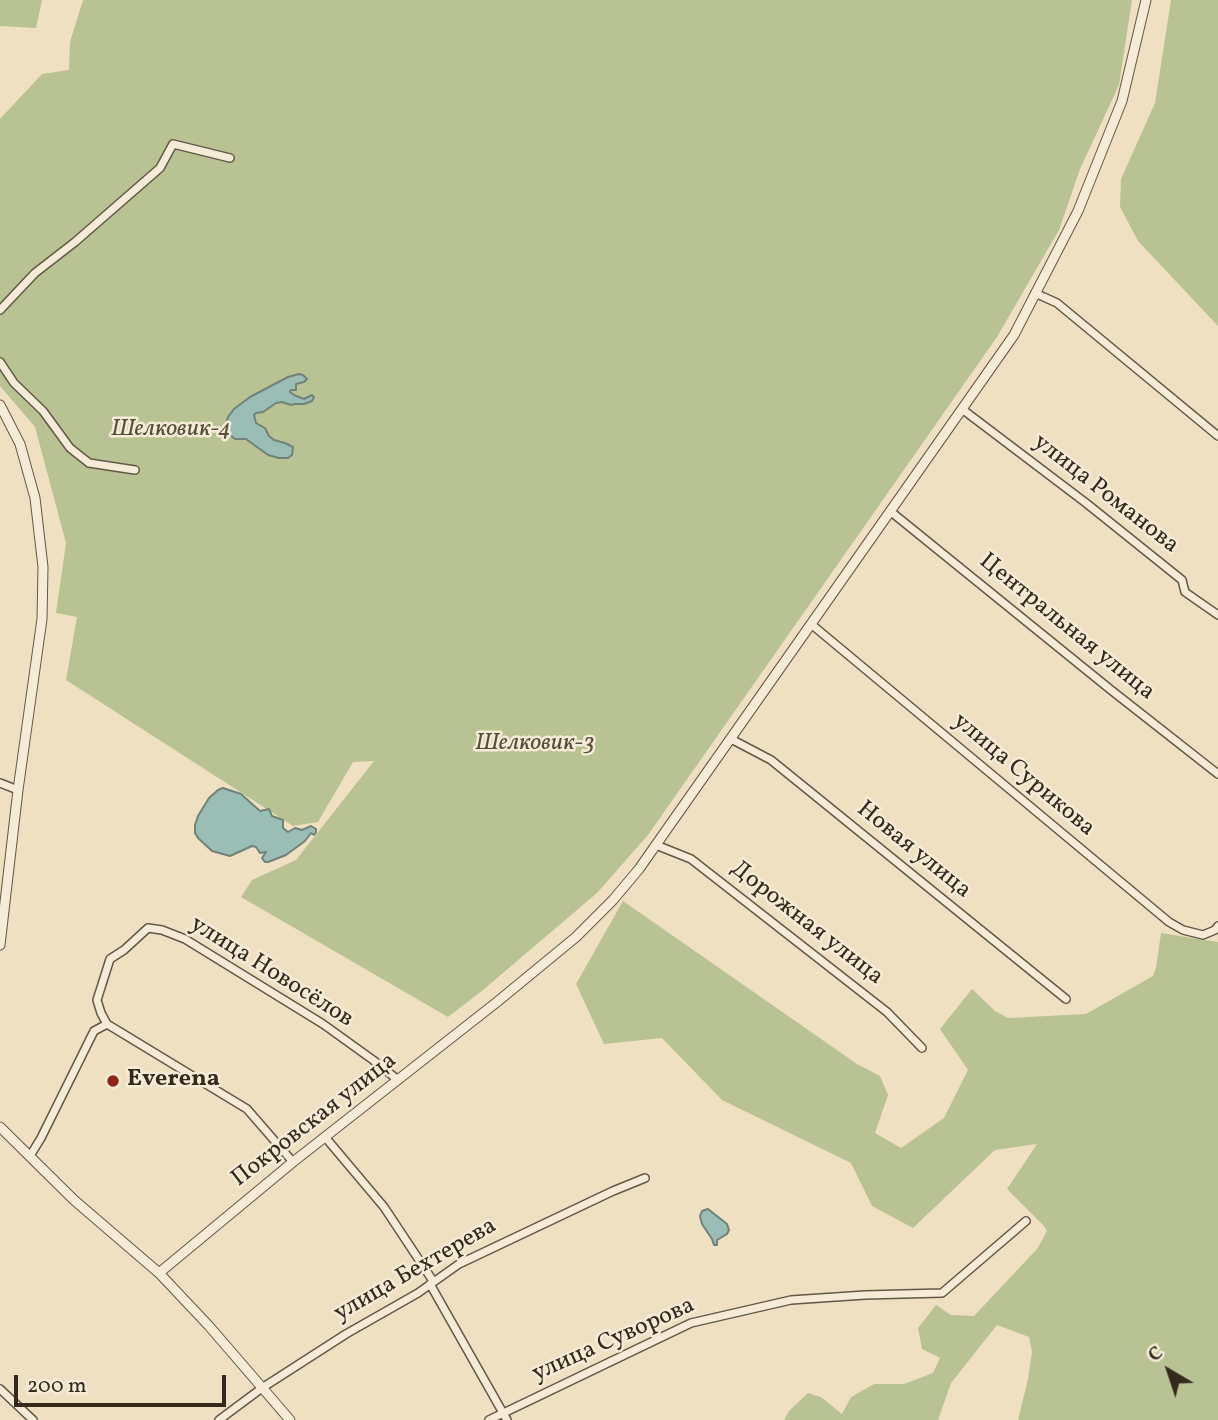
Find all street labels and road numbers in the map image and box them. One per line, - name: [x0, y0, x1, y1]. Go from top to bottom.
- street label: улица Романова: [1026, 429, 1184, 561]
- street label: Центральная улица: [972, 548, 1160, 708]
- street label: улица Сурикова: [946, 708, 1100, 844]
- street label: Новая улица: [850, 796, 976, 906]
- street label: Дорожная улица: [724, 855, 888, 993]
- street label: улица Новосёлов: [184, 911, 358, 1035]
- street label: Покровская улица: [227, 1048, 403, 1194]
- street label: улица Бехтерева: [330, 1213, 502, 1329]
- street label: улица Суворова: [528, 1292, 700, 1390]

